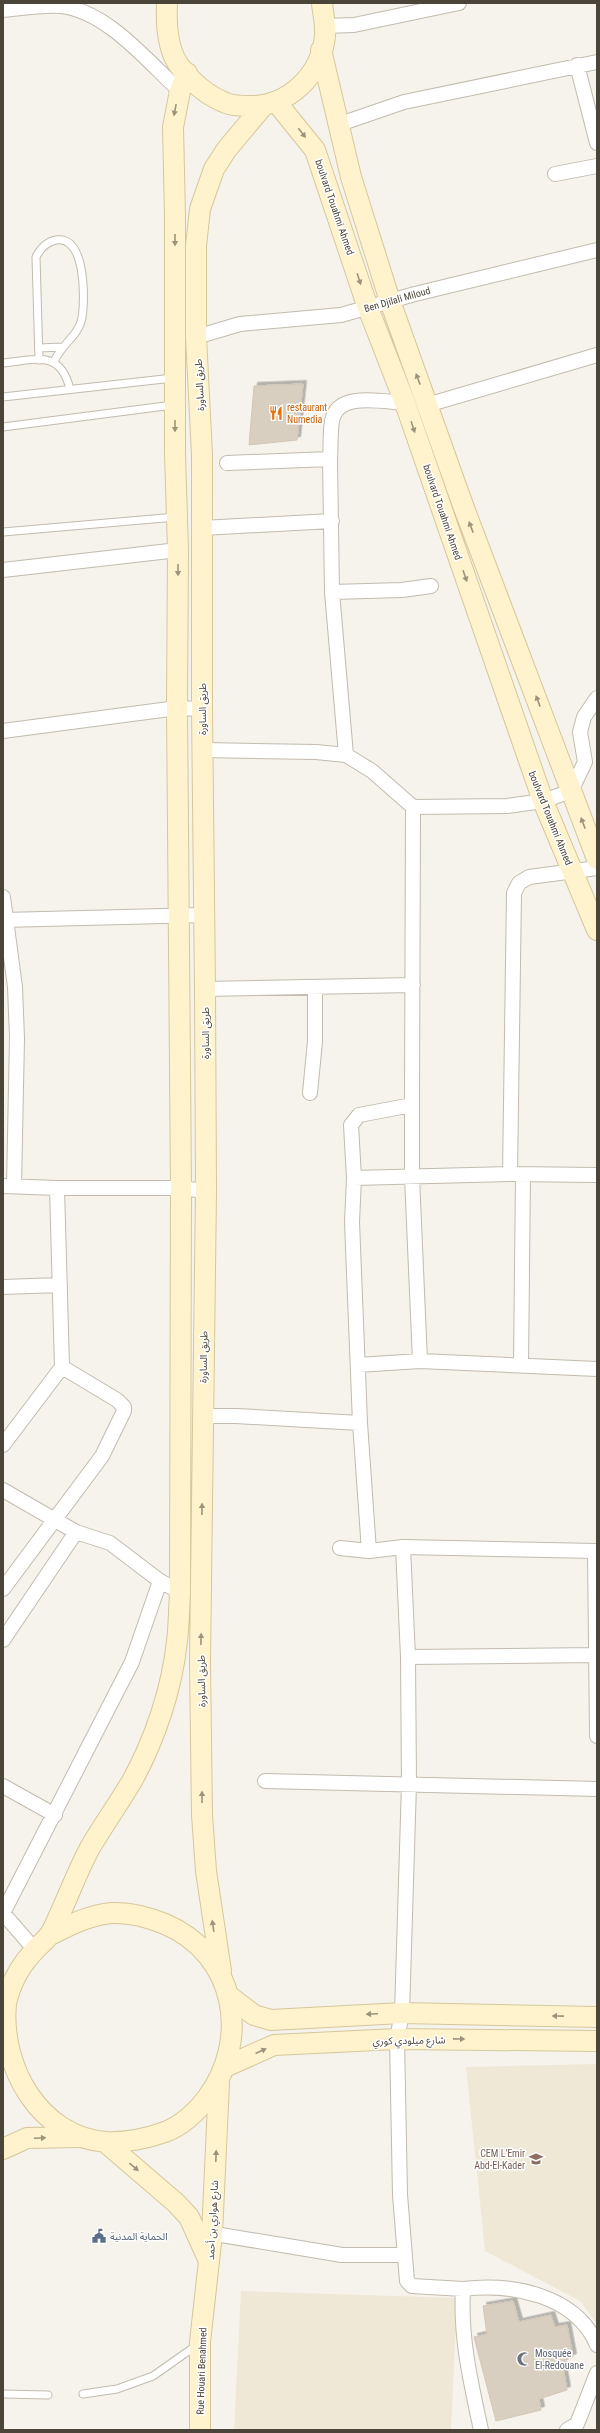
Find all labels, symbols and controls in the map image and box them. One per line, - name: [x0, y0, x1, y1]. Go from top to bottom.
- one-way arrow: [172, 104, 178, 116]
- one-way arrow: [298, 127, 306, 138]
- street label: boulvard Touahmi Ahmed: [313, 158, 356, 256]
- one-way arrow: [172, 234, 178, 247]
- one-way arrow: [356, 273, 362, 285]
- street label: Ben Djilali Miloud: [363, 285, 432, 314]
- street label: طريق الساورة: [193, 358, 207, 411]
- one-way arrow: [414, 372, 420, 384]
- place label: restaurant Numedia: [287, 402, 327, 425]
- restaurant icon: restaurant Numedia: [268, 405, 284, 421]
- one-way arrow: [172, 420, 178, 433]
- one-way arrow: [411, 421, 417, 433]
- street label: boulvard Touahmi Ahmed: [421, 463, 464, 561]
- one-way arrow: [468, 521, 474, 533]
- one-way arrow: [175, 564, 181, 577]
- one-way arrow: [463, 571, 469, 583]
- street label: طريق الساورة: [197, 683, 209, 735]
- one-way arrow: [534, 695, 540, 707]
- street label: boulvard Touahmi Ahmed: [527, 770, 574, 867]
- one-way arrow: [580, 817, 586, 828]
- street label: طريق الساورة: [200, 1007, 212, 1059]
- street label: طريق الساورة: [198, 1331, 210, 1383]
- one-way arrow: [199, 1502, 205, 1515]
- one-way arrow: [198, 1632, 204, 1645]
- street label: طريق الساورة: [196, 1655, 208, 1707]
- one-way arrow: [199, 1790, 205, 1803]
- one-way arrow: [210, 1920, 216, 1932]
- one-way arrow: [366, 2011, 378, 2018]
- one-way arrow: [551, 2013, 564, 2019]
- street label: شارع ميلودي كوري: [372, 2034, 446, 2049]
- one-way arrow: [453, 2036, 465, 2043]
- one-way arrow: [255, 2048, 266, 2054]
- one-way arrow: [34, 2135, 47, 2141]
- place label: CEM L'Emir Abd-El-Kader: [474, 2148, 525, 2171]
- one-way arrow: [212, 2150, 219, 2162]
- school or university icon: CEM L'Emir Abd-El-Kader: [528, 2151, 544, 2167]
- one-way arrow: [129, 2162, 140, 2171]
- street label: شارع هواري بن أحمد: [205, 2180, 222, 2260]
- public building icon: الحماية المدنية: [91, 2228, 107, 2244]
- place label: الحماية المدنية: [110, 2231, 168, 2242]
- street label: Rue Houari Benahmed: [194, 2327, 209, 2415]
- place label: Mosquée El-Redouane: [535, 2348, 584, 2371]
- mosque icon: Mosquée El-Redouane: [516, 2351, 532, 2367]

